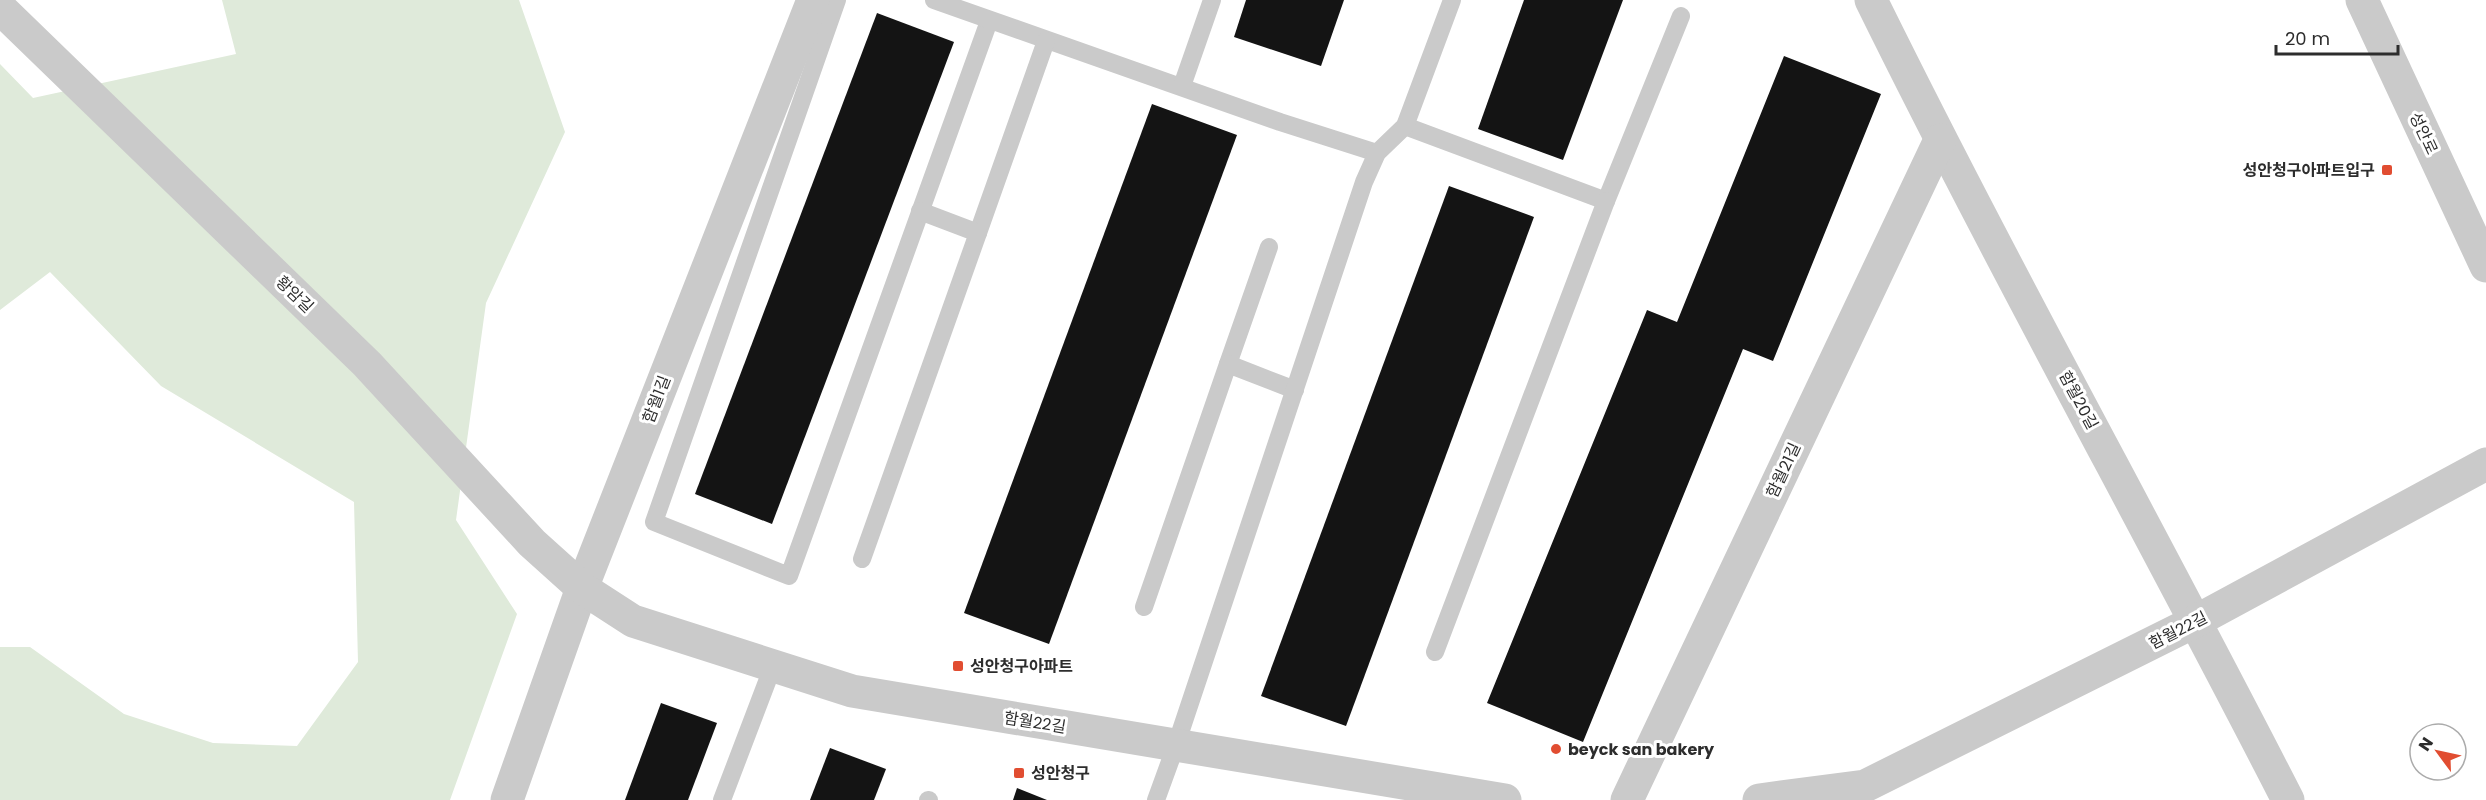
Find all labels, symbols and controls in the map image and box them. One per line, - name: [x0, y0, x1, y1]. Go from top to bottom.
- scale bar: [2276, 18, 2398, 56]
- text: 20 m: [2285, 26, 2330, 51]
- street label: 성안로: [2404, 108, 2443, 158]
- place label: 성안청구아파트입구: [2243, 159, 2375, 182]
- marker: 성안청구아파트입구: [2380, 163, 2394, 177]
- street label: 황암길: [271, 271, 319, 318]
- street label: 함월20길: [2054, 367, 2104, 434]
- street label: 함월1길: [637, 372, 676, 426]
- street label: 함월21길: [1761, 439, 1806, 502]
- street label: 함월22길: [2145, 606, 2211, 655]
- place label: 성안청구아파트: [970, 655, 1073, 678]
- marker: 성안청구아파트: [951, 659, 965, 673]
- street label: 함월22길: [1002, 706, 1068, 739]
- north arrow: [2408, 722, 2468, 782]
- text: N: [2413, 733, 2439, 755]
- place label: beyck san bakery: [1568, 738, 1715, 761]
- marker: beyck san bakery: [1549, 742, 1563, 756]
- place label: 성안청구: [1031, 762, 1090, 785]
- marker: 성안청구: [1012, 766, 1026, 780]

